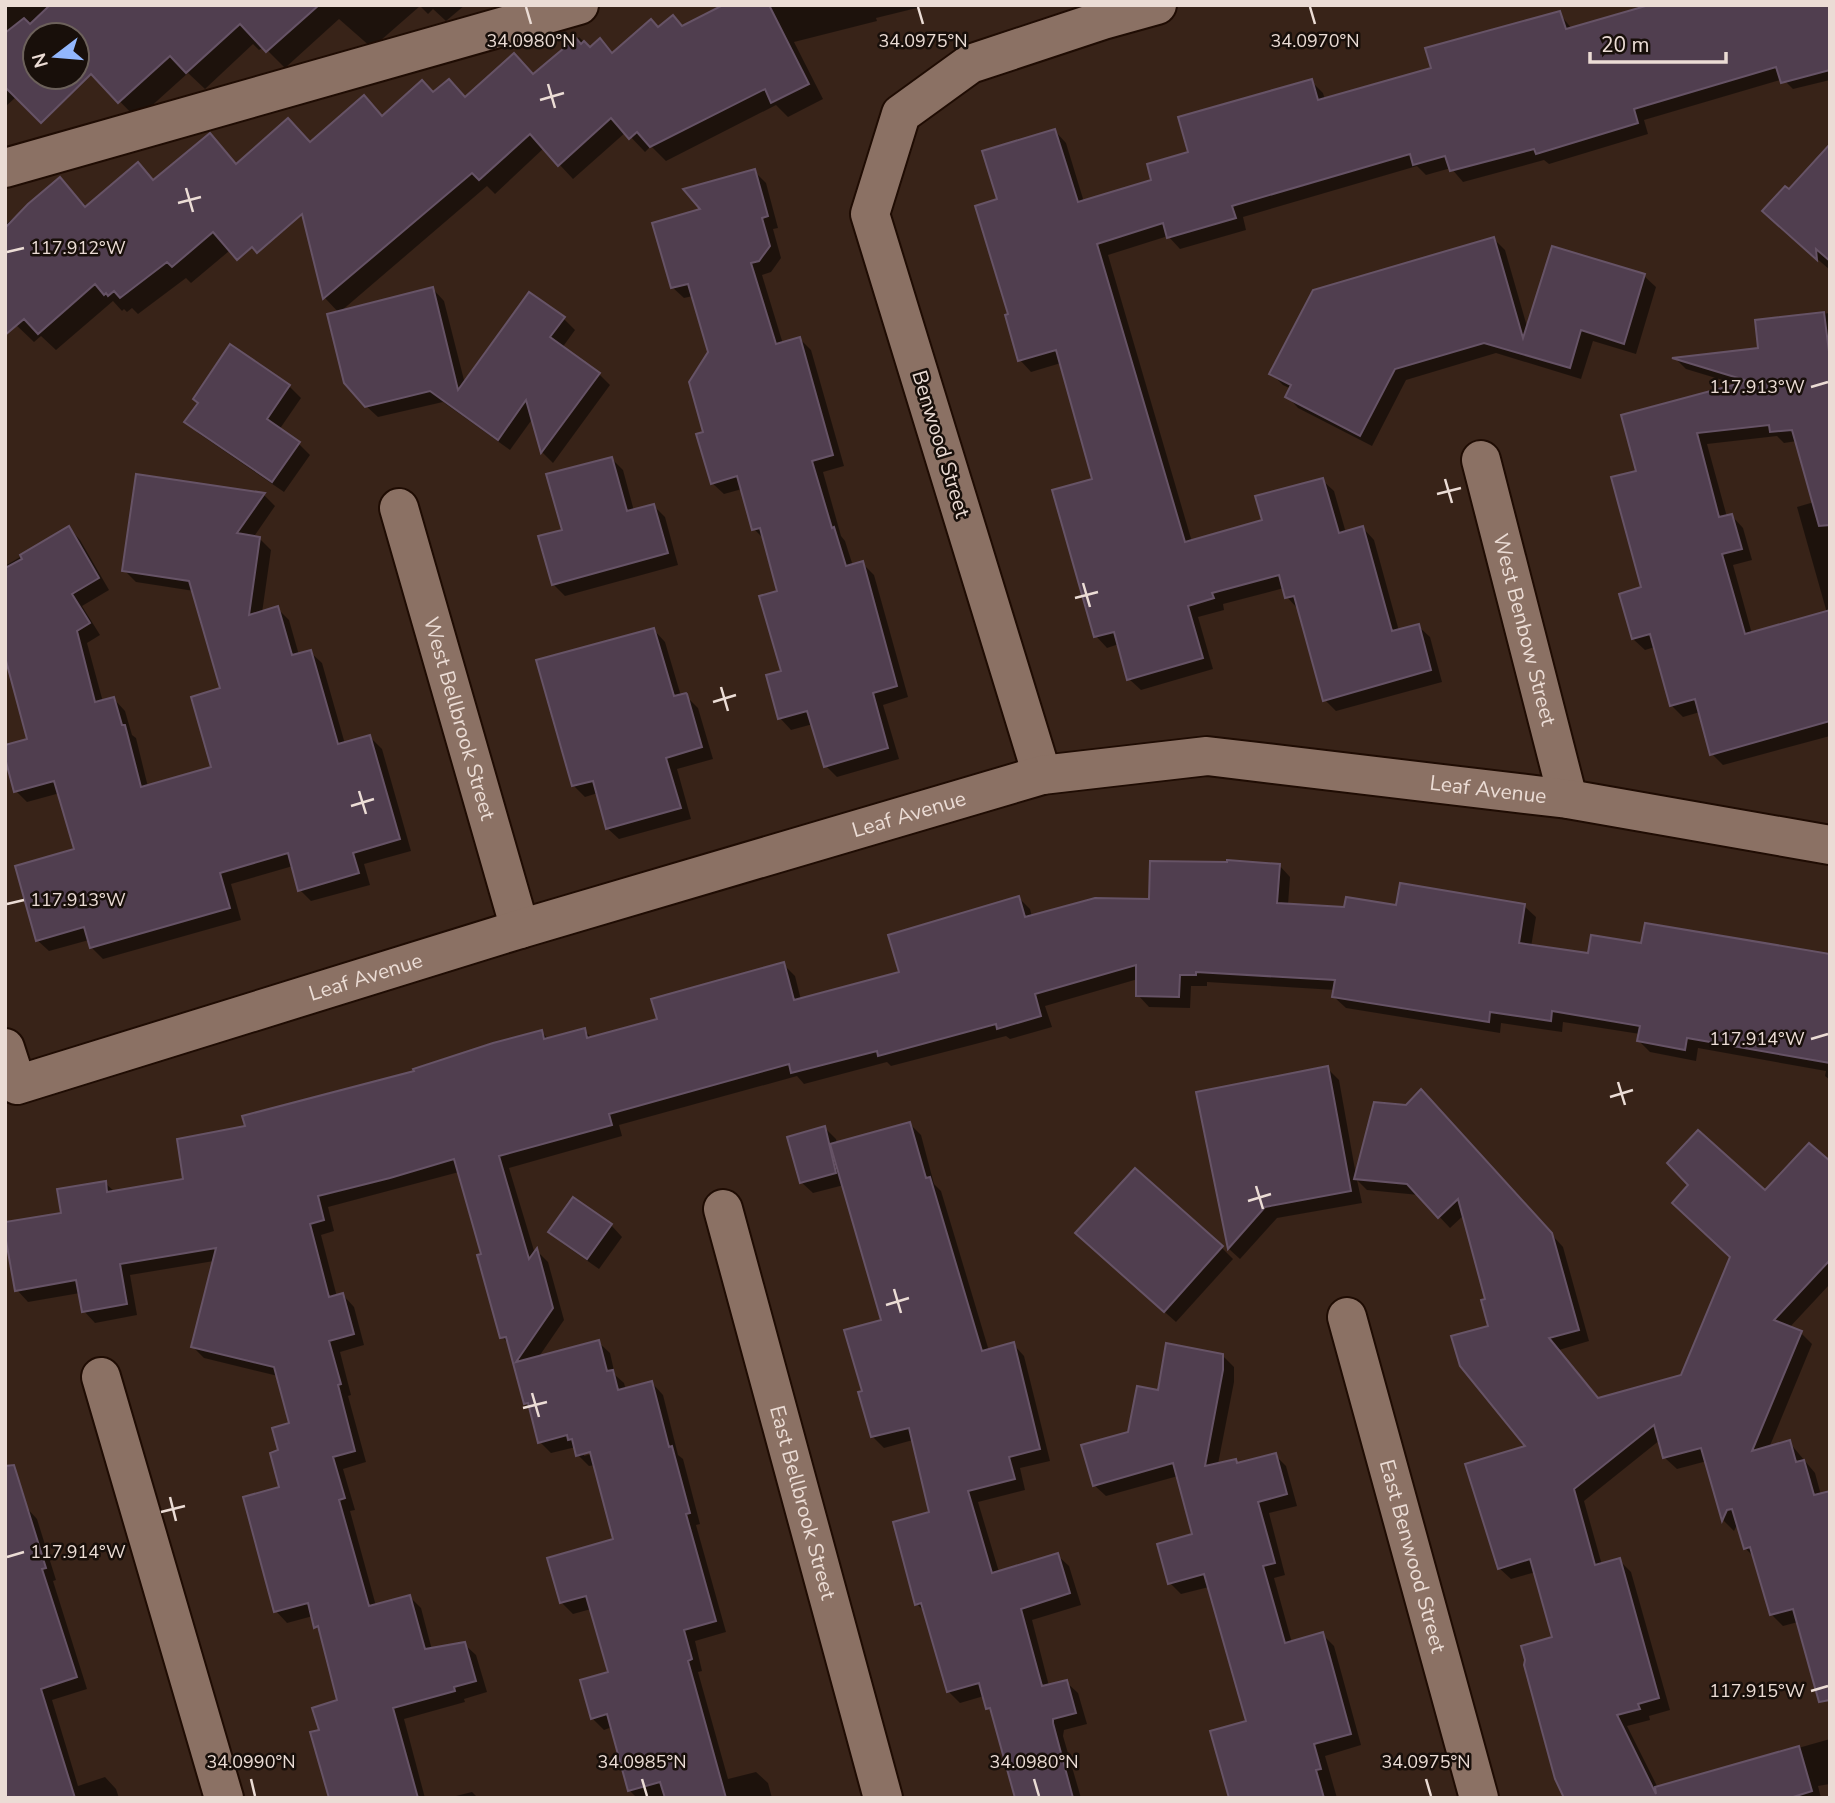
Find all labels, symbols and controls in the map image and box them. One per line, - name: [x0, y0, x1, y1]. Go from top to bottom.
- north arrow: [21, 21, 91, 91]
- scale bar: [1590, 21, 1727, 65]
- text: 34.0980°N: [487, 29, 575, 53]
- text: 34.0975°N: [879, 29, 967, 53]
- text: 34.0970°N: [1271, 29, 1359, 53]
- text: 20 m: [1601, 31, 1650, 59]
- text: N: [26, 50, 55, 71]
- text: 117.912°W: [30, 236, 126, 260]
- street label: Benwood Street: [905, 367, 977, 522]
- text: 117.913°W: [1709, 375, 1805, 399]
- street label: West Benbow Street: [1486, 530, 1563, 729]
- street label: West Bellbrook Street: [417, 614, 502, 824]
- street label: Leaf Avenue: [1428, 769, 1548, 810]
- street label: Leaf Avenue: [849, 784, 969, 844]
- text: 117.913°W: [30, 888, 126, 912]
- street label: Leaf Avenue: [305, 946, 426, 1008]
- text: 117.914°W: [1709, 1027, 1805, 1051]
- street label: East Bellbrook Street: [763, 1402, 843, 1603]
- street label: East Benwood Street: [1373, 1456, 1453, 1656]
- text: 117.914°W: [30, 1540, 126, 1564]
- text: 117.915°W: [1709, 1679, 1805, 1703]
- text: 34.0990°N: [207, 1750, 295, 1774]
- text: 34.0985°N: [598, 1750, 686, 1774]
- text: 34.0980°N: [990, 1750, 1078, 1774]
- text: 34.0975°N: [1382, 1750, 1470, 1774]

